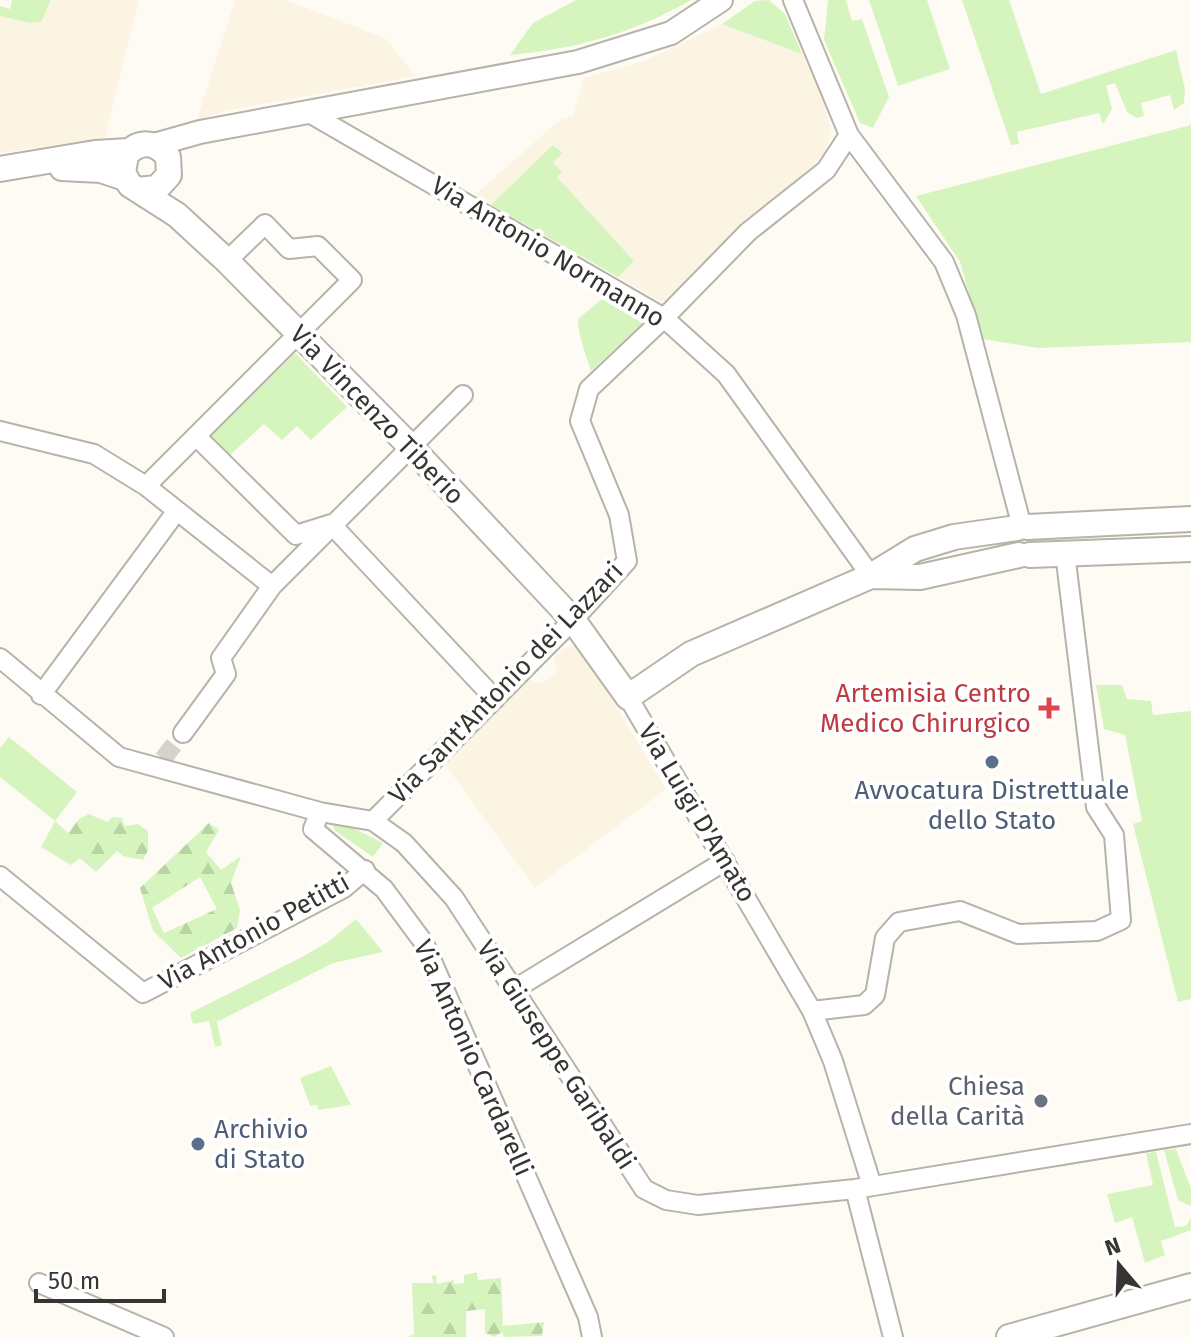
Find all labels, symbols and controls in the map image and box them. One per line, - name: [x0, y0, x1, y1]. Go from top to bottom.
- street label: Via Antonio Normanno: [426, 170, 670, 334]
- street label: Via Vincenzo Tiberio: [283, 319, 471, 511]
- street label: Via Sant'Antonio dei Lazzari: [382, 556, 630, 810]
- place label: Artemisia Centro Medico Chirurgico: [820, 678, 1031, 739]
- marker: Artemisia Centro Medico Chirurgico: [1038, 697, 1060, 719]
- street label: Via Luigi D'Amato: [632, 718, 762, 908]
- marker: Avvocatura Distrettuale dello Stato: [983, 753, 1001, 771]
- place label: Avvocatura Distrettuale dello Stato: [854, 775, 1130, 836]
- street label: Via Antonio Petitti: [153, 867, 355, 997]
- street label: Via Giuseppe Garibaldi: [470, 934, 642, 1176]
- street label: Via Antonio Cardarelli: [407, 935, 539, 1181]
- place label: Chiesa della Carità: [890, 1071, 1025, 1132]
- marker: Chiesa della Carità: [1032, 1092, 1050, 1110]
- place label: Archivio di Stato: [214, 1114, 308, 1175]
- marker: Archivio di Stato: [189, 1135, 207, 1153]
- north arrow: [1079, 1225, 1159, 1305]
- text: N: [1101, 1231, 1124, 1262]
- scale bar: [36, 1253, 164, 1303]
- text: 50 m: [48, 1267, 100, 1295]

